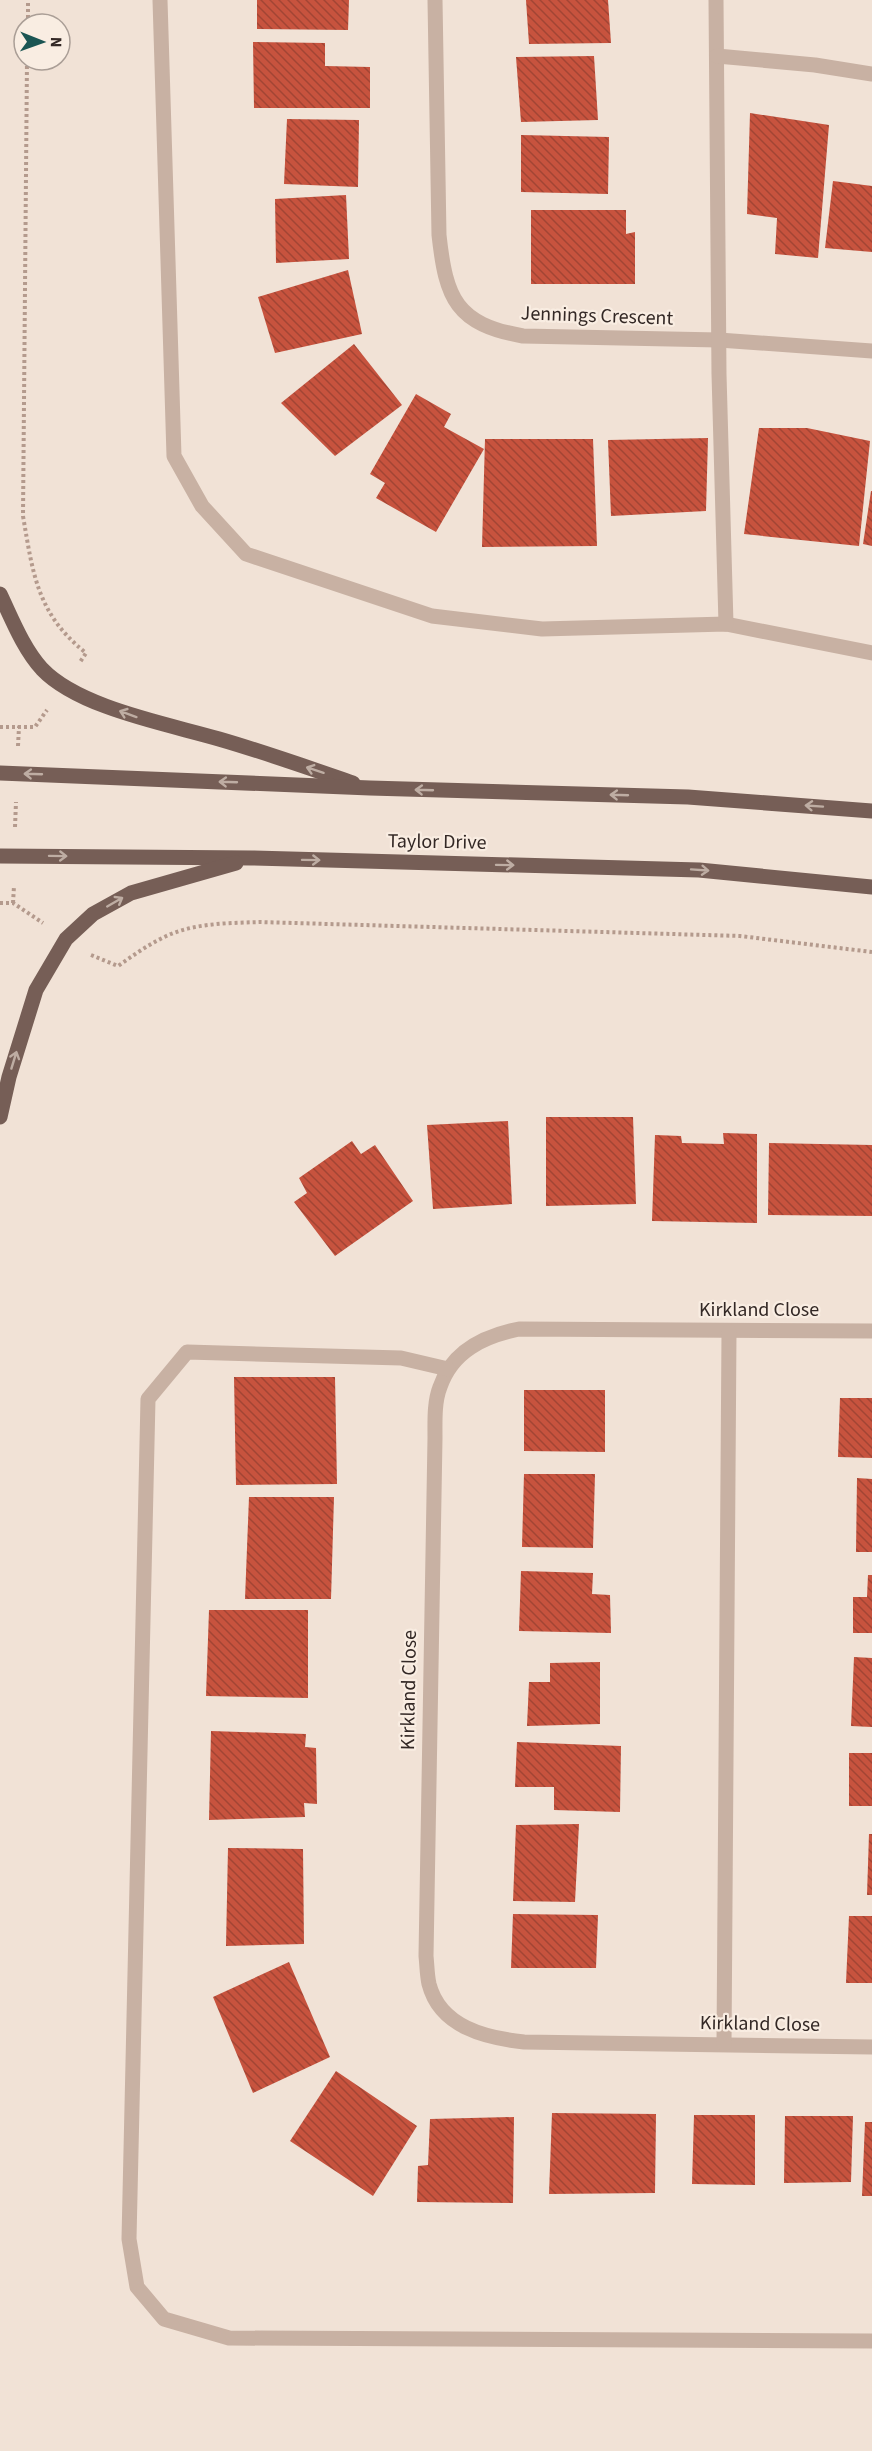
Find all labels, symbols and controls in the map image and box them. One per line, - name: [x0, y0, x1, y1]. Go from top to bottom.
- north arrow: [12, 12, 72, 72]
- text: N: [45, 37, 67, 48]
- street label: Jennings Crescent: [520, 299, 674, 333]
- one-way arrow: [119, 707, 138, 718]
- one-way arrow: [306, 764, 325, 775]
- one-way arrow: [24, 769, 44, 780]
- one-way arrow: [218, 777, 238, 788]
- one-way arrow: [415, 784, 435, 795]
- one-way arrow: [610, 789, 630, 801]
- one-way arrow: [804, 800, 824, 811]
- street label: Taylor Drive: [387, 827, 487, 857]
- one-way arrow: [48, 851, 68, 862]
- one-way arrow: [300, 854, 320, 866]
- one-way arrow: [495, 859, 515, 870]
- one-way arrow: [690, 865, 710, 876]
- one-way arrow: [106, 895, 123, 907]
- one-way arrow: [9, 1051, 20, 1070]
- street label: Kirkland Close: [699, 1296, 819, 1324]
- street label: Kirkland Close: [394, 1630, 424, 1750]
- street label: Kirkland Close: [700, 2009, 820, 2039]

